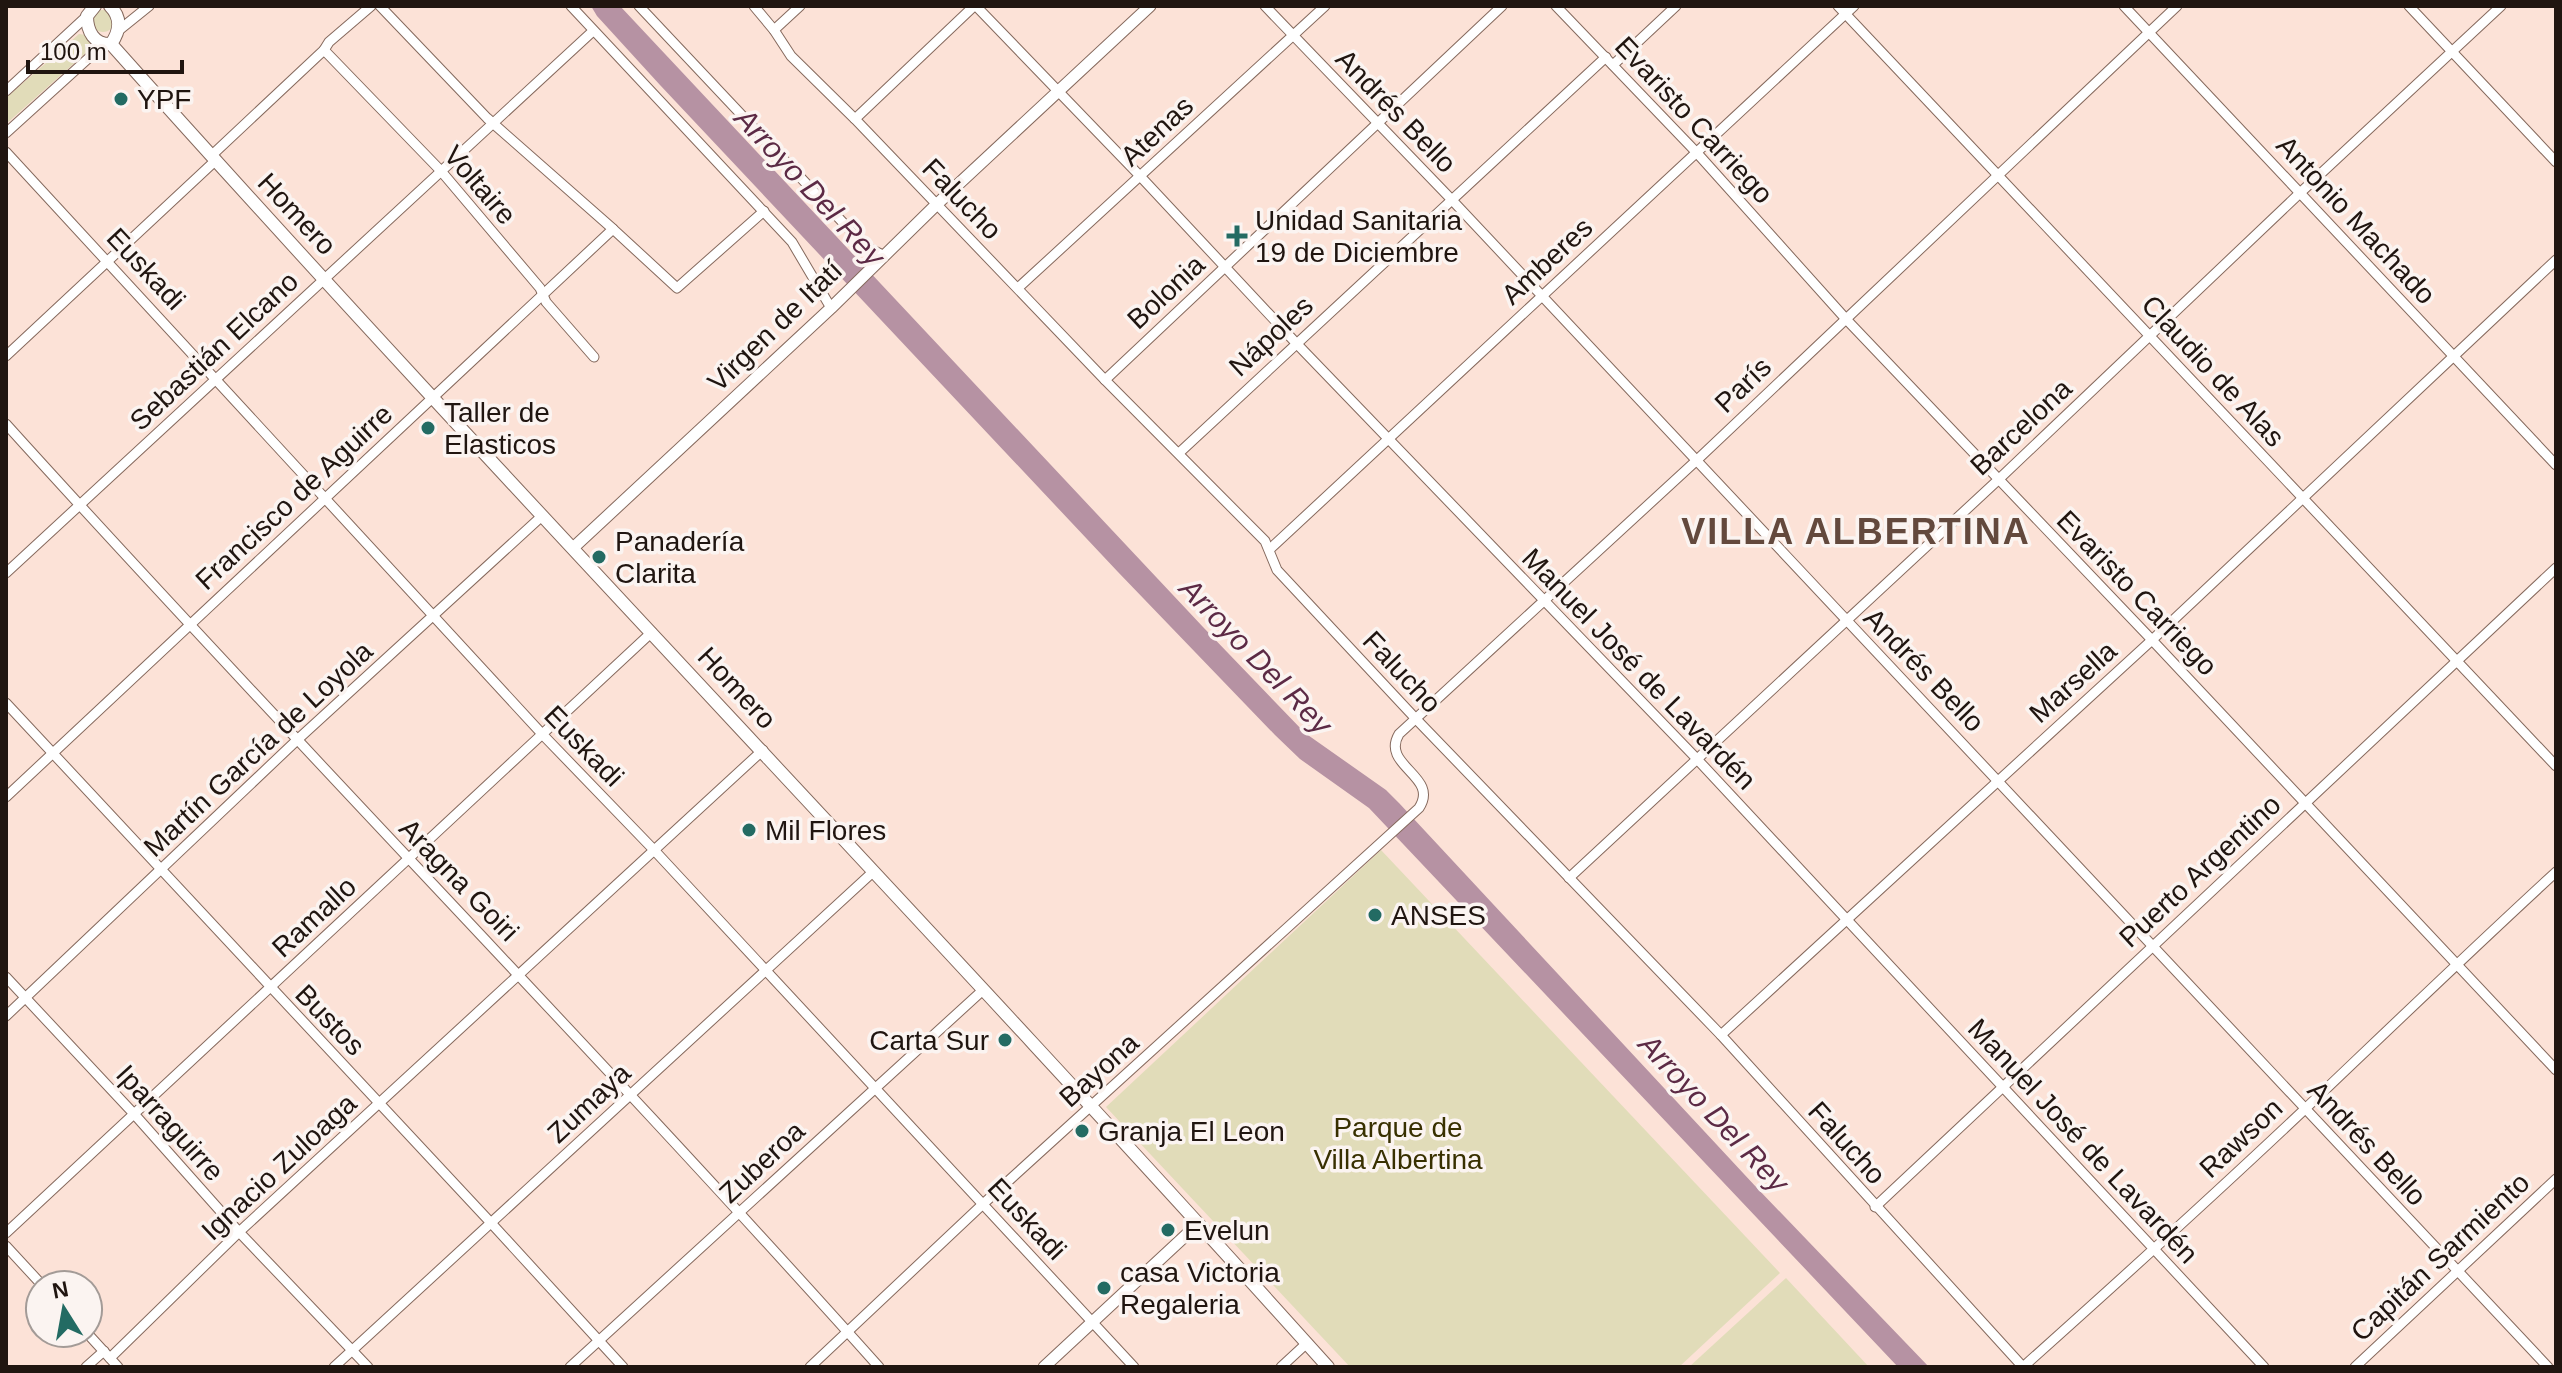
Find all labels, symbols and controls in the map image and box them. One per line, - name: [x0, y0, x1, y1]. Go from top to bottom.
- scale bar: [28, 24, 182, 74]
- street label: Evaristo Carriego: [1609, 30, 1779, 210]
- text: 100 m: [40, 38, 107, 65]
- street label: Andrés Bello: [1330, 43, 1462, 179]
- place label: YPF: [137, 84, 191, 115]
- marker: YPF: [112, 90, 130, 108]
- street label: Atenas: [1115, 90, 1199, 172]
- water label: Arroyo Del Rey: [727, 100, 893, 274]
- street label: Antonio Machado: [2270, 130, 2442, 310]
- street label: Voltaire: [438, 140, 522, 230]
- street label: Falucho: [916, 152, 1008, 246]
- street label: Homero: [252, 167, 342, 261]
- place label: Unidad Sanitaria 19 de Diciembre: [1255, 205, 1462, 268]
- street label: Amberes: [1495, 211, 1599, 311]
- street label: Euskadi: [101, 222, 191, 316]
- marker: Unidad Sanitaria 19 de Diciembre: [1226, 225, 1248, 247]
- street label: Bolonia: [1121, 249, 1211, 335]
- street label: Virgen de Itatí: [702, 254, 848, 398]
- street label: Sebastián Elcano: [124, 265, 304, 437]
- street label: Claudio de Alas: [2135, 289, 2291, 453]
- street label: Nápoles: [1223, 290, 1319, 382]
- street label: París: [1709, 351, 1777, 419]
- street label: Barcelona: [1964, 372, 2078, 481]
- place label: Taller de Elasticos: [444, 397, 556, 460]
- street label: Francisco de Aguirre: [190, 398, 398, 596]
- marker: Taller de Elasticos: [419, 419, 437, 437]
- street label: Evaristo Carriego: [2051, 504, 2223, 682]
- district label: VILLA ALBERTINA: [1681, 511, 2031, 552]
- place label: Panadería Clarita: [615, 526, 745, 589]
- street label: Manuel José de Lavardén: [1516, 542, 1762, 796]
- marker: Panadería Clarita: [590, 548, 608, 566]
- water label: Arroyo Del Rey: [1172, 570, 1340, 742]
- street label: Andrés Bello: [1858, 602, 1990, 738]
- street label: Falucho: [1357, 625, 1447, 719]
- street label: Martín García de Loyola: [138, 635, 379, 863]
- street label: Marsella: [2023, 635, 2123, 729]
- street label: Homero: [692, 641, 782, 735]
- street label: Euskadi: [538, 699, 630, 793]
- street label: Puerto Argentino: [2113, 789, 2287, 953]
- street label: Aragna Goiri: [393, 813, 525, 947]
- place label: Mil Flores: [765, 815, 886, 846]
- marker: Mil Flores: [740, 821, 758, 839]
- street label: Ramallo: [266, 871, 362, 963]
- place label: ANSES: [1391, 900, 1486, 931]
- marker: ANSES: [1366, 906, 1384, 924]
- street label: Bustos: [289, 978, 371, 1062]
- street label: Manuel José de Lavardén: [1962, 1013, 2204, 1269]
- place label: Carta Sur: [869, 1025, 989, 1056]
- street label: Bayona: [1053, 1026, 1145, 1113]
- water label: Arroyo Del Rey: [1631, 1026, 1797, 1200]
- marker: Carta Sur: [996, 1031, 1014, 1049]
- street label: Zumaya: [541, 1057, 637, 1149]
- street label: Iparraguirre: [110, 1059, 230, 1187]
- street label: Andrés Bello: [2302, 1074, 2432, 1212]
- street label: Ignacio Zuloaga: [196, 1087, 363, 1246]
- street label: Rawson: [2193, 1092, 2289, 1184]
- street label: Falucho: [1802, 1096, 1892, 1190]
- park label: Parque de Villa Albertina: [1313, 1112, 1483, 1175]
- street label: Zuberoa: [713, 1115, 811, 1209]
- place label: Granja El Leon: [1098, 1116, 1285, 1147]
- marker: Granja El Leon: [1073, 1122, 1091, 1140]
- street label: Capitán Sarmiento: [2345, 1167, 2535, 1347]
- street label: Euskadi: [982, 1172, 1072, 1266]
- place label: Evelun: [1184, 1215, 1270, 1246]
- marker: Evelun: [1159, 1221, 1177, 1239]
- place label: casa Victoria Regaleria: [1120, 1257, 1280, 1320]
- north arrow: [24, 1269, 104, 1349]
- text: N: [50, 1276, 70, 1304]
- marker: casa Victoria Regaleria: [1095, 1279, 1113, 1297]

